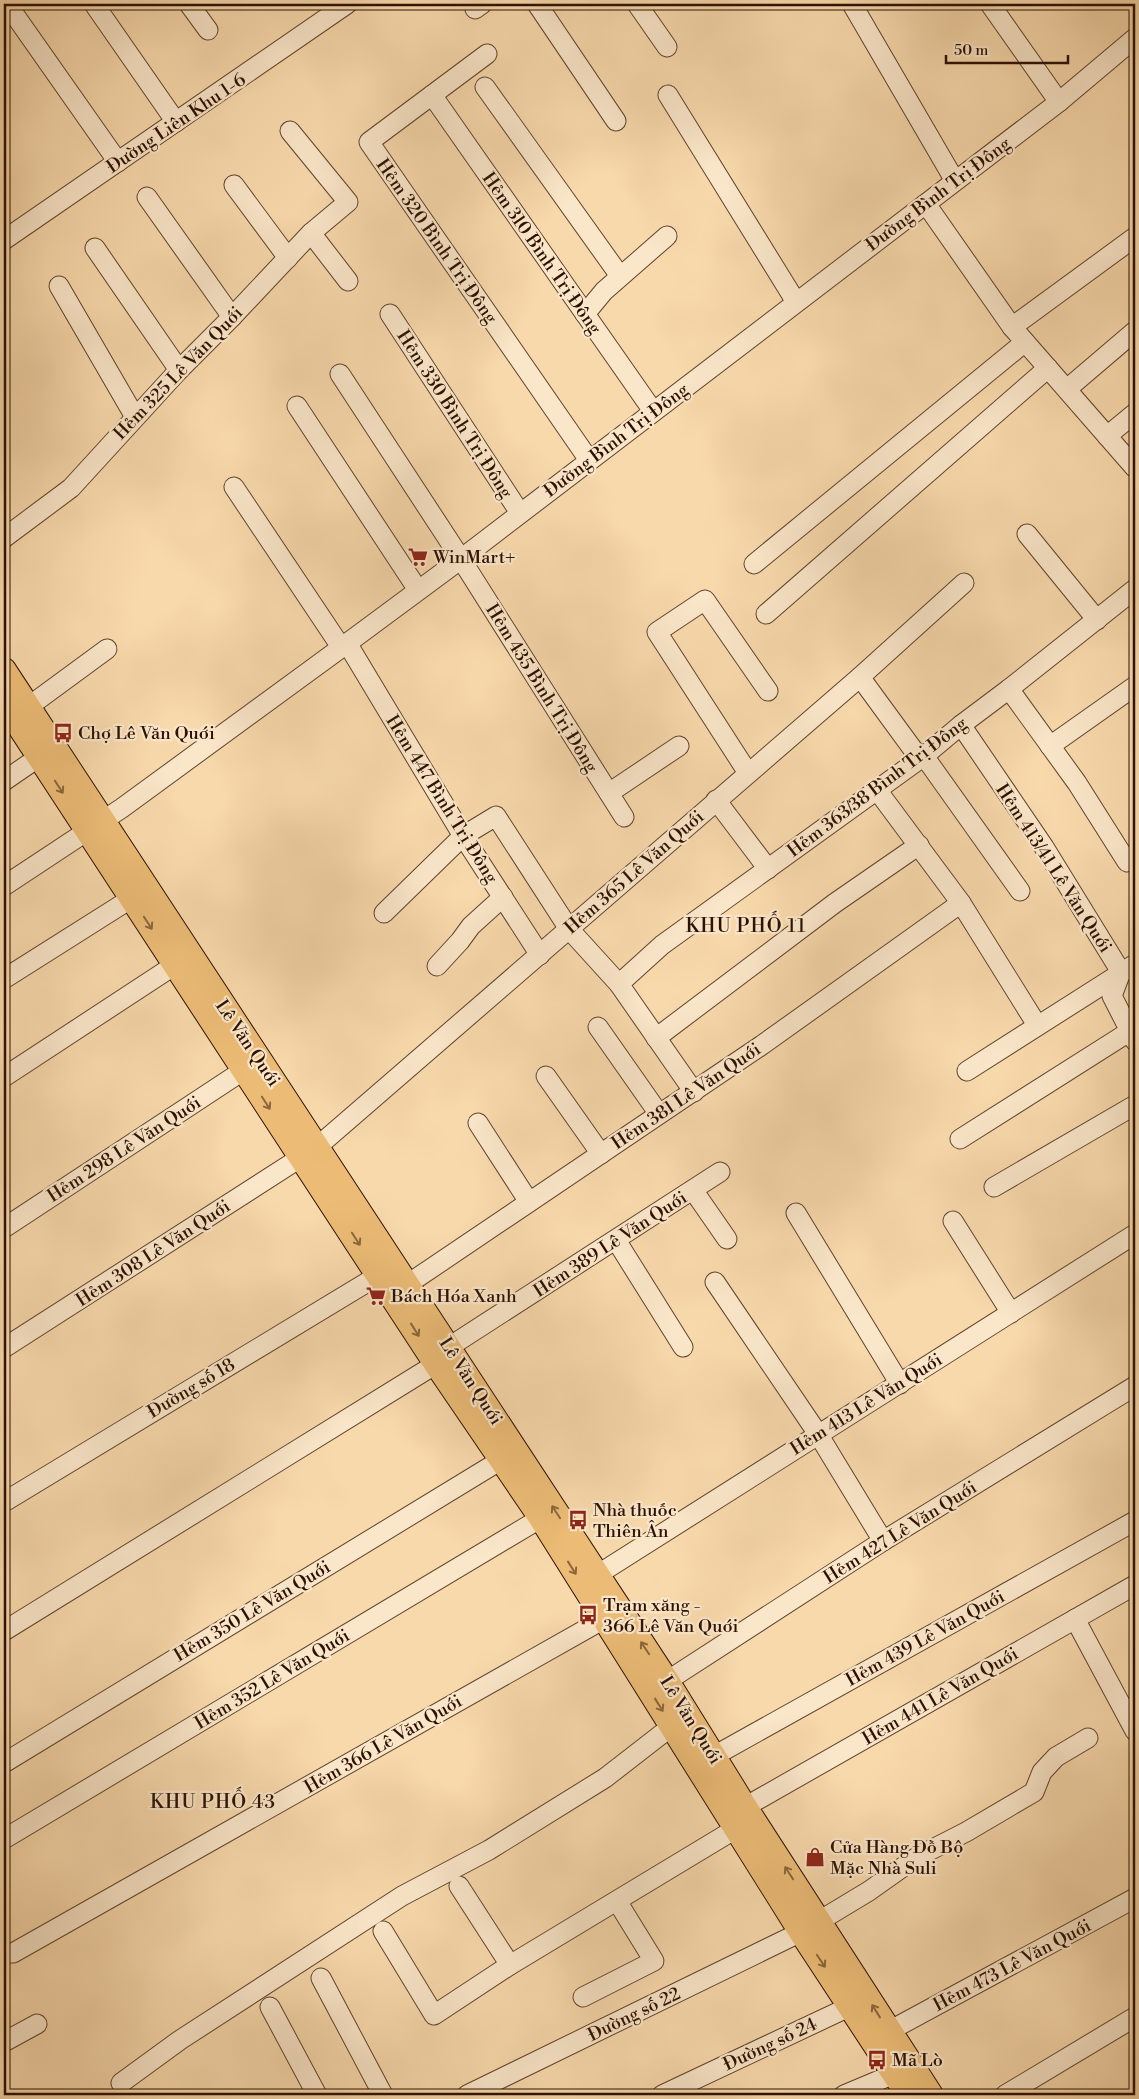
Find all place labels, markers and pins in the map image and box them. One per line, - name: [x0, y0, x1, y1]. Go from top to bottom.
- supermarket icon: WinMart+: [407, 546, 429, 568]
- place label: WinMart+: [432, 546, 515, 569]
- bus stop icon: Chợ Lê Văn Quới: [52, 722, 74, 744]
- place label: Chợ Lê Văn Quới: [78, 722, 215, 745]
- supermarket icon: Bách Hóa Xanh: [365, 1285, 387, 1307]
- place label: Bách Hóa Xanh: [390, 1285, 517, 1308]
- place label: Nhà thuốc Thiên Ân: [593, 1499, 677, 1543]
- bus stop icon: Nhà thuốc Thiên Ân: [567, 1509, 589, 1531]
- place label: Trạm xăng - 366 Lê Văn Quới: [603, 1594, 739, 1638]
- bus stop icon: Trạm xăng - 366 Lê Văn Quới: [577, 1604, 599, 1626]
- place label: Cửa Hàng Đồ Bộ Mặc Nhà Suli: [830, 1836, 963, 1880]
- shop icon: Cửa Hàng Đồ Bộ Mặc Nhà Suli: [804, 1846, 826, 1868]
- bus stop icon: Mã Lò: [866, 2049, 888, 2071]
- place label: Mã Lò: [892, 2049, 943, 2072]

